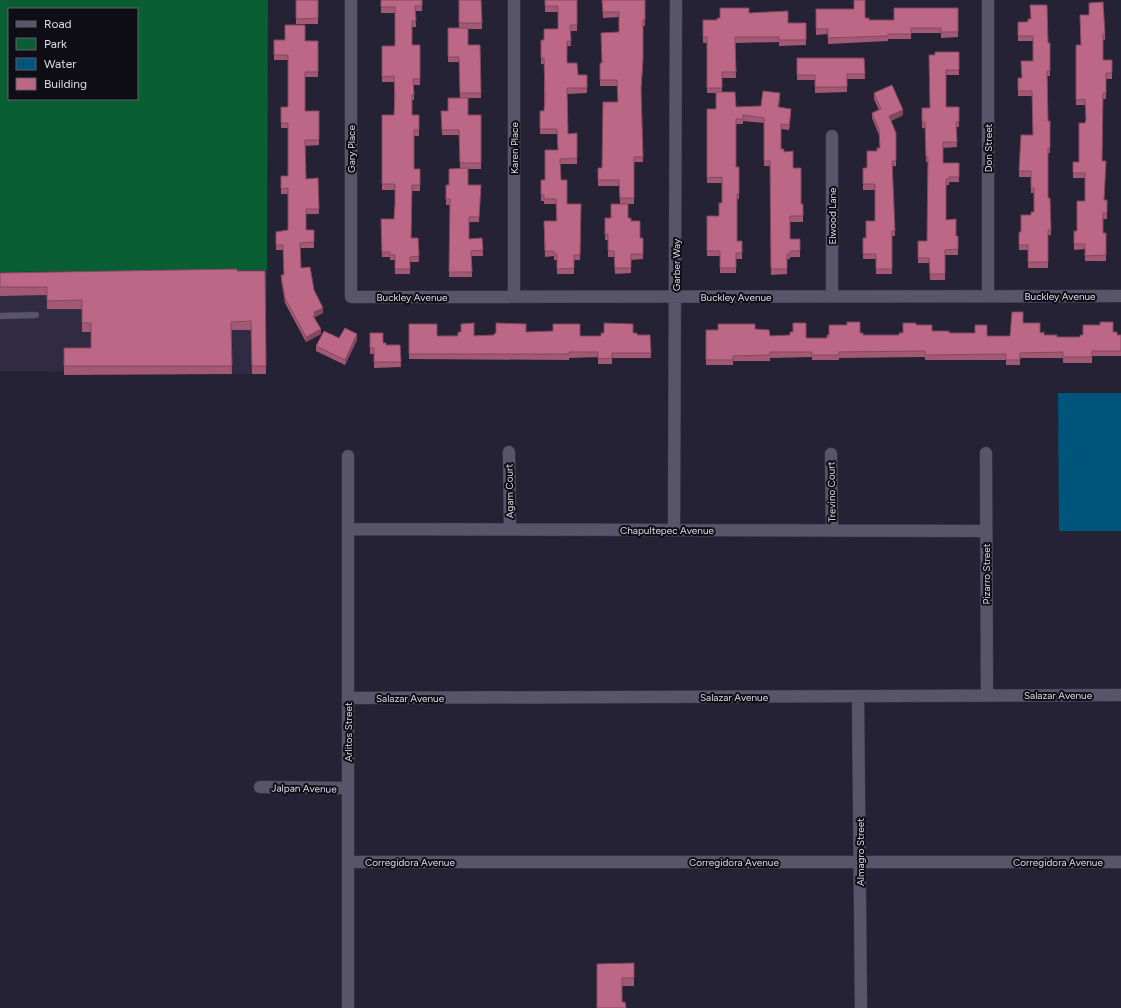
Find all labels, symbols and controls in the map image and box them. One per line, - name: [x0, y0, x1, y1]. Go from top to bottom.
- legend: [8, 8, 138, 100]
- text: Road: [44, 17, 72, 31]
- text: Park: [44, 37, 67, 51]
- text: Water: [44, 57, 76, 71]
- text: Building: [44, 77, 87, 91]
- street label: Karen Place: [508, 121, 521, 174]
- street label: Don Street: [982, 123, 995, 172]
- street label: Gary Place: [345, 125, 358, 173]
- street label: Elwood Lane: [826, 187, 839, 245]
- street label: Garber Way: [670, 238, 683, 291]
- street label: Buckley Avenue: [1024, 290, 1096, 303]
- street label: Buckley Avenue: [376, 291, 448, 304]
- street label: Buckley Avenue: [700, 291, 772, 304]
- street label: Trevino Court: [824, 461, 839, 523]
- street label: Agam Court: [503, 463, 516, 518]
- street label: Chapultepec Avenue: [620, 524, 714, 537]
- street label: Pizarro Street: [980, 543, 993, 605]
- street label: Salazar Avenue: [1024, 689, 1093, 702]
- street label: Salazar Avenue: [700, 691, 769, 704]
- street label: Salazar Avenue: [376, 692, 445, 705]
- street label: Arlitos Street: [342, 702, 355, 762]
- street label: Jalpan Avenue: [271, 781, 337, 796]
- street label: Almagro Street: [854, 818, 867, 886]
- street label: Corregidora Avenue: [365, 856, 455, 869]
- street label: Corregidora Avenue: [689, 856, 779, 869]
- street label: Corregidora Avenue: [1013, 856, 1103, 869]

